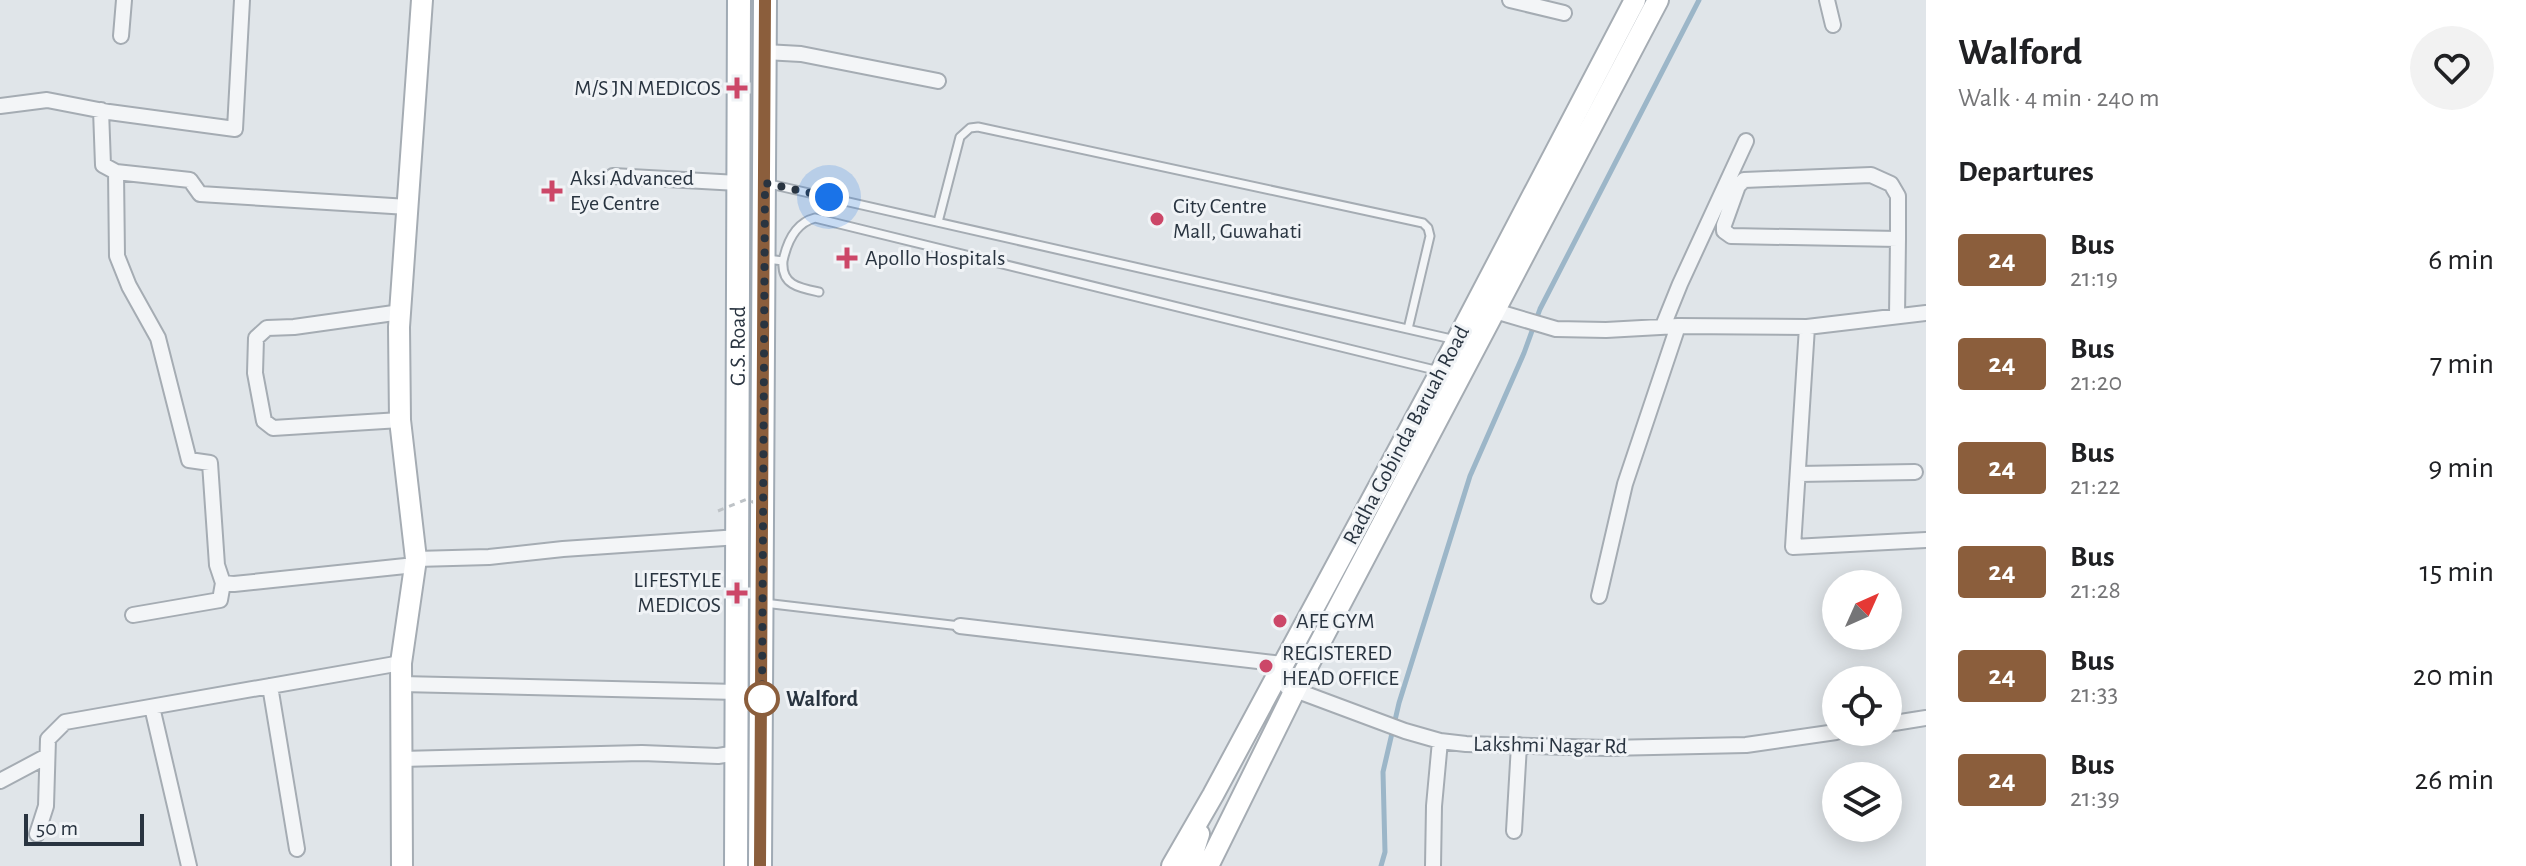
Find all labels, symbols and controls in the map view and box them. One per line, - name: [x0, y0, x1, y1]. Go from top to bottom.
- button: heart: [2410, 26, 2494, 110]
- text: Walford: [1958, 34, 2082, 72]
- place label: M/S JN MEDICOS: [574, 77, 721, 99]
- marker: M/S JN MEDICOS: [728, 79, 746, 97]
- text: Walk · 4 min · 240 m: [1958, 85, 2160, 111]
- text: Departures: [1958, 157, 2094, 187]
- place label: Aksi Advanced Eye Centre: [570, 167, 694, 214]
- your location: [809, 177, 849, 217]
- marker: Aksi Advanced Eye Centre: [541, 180, 563, 202]
- place label: City Centre Mall, Guwahati: [1173, 195, 1302, 242]
- marker: City Centre Mall, Guwahati: [1148, 210, 1166, 228]
- text: Bus: [2070, 230, 2115, 260]
- text: 6 min: [2428, 245, 2494, 275]
- text: 24: [1988, 246, 2016, 274]
- marker: Apollo Hospitals: [836, 247, 858, 269]
- place label: Apollo Hospitals: [865, 247, 1005, 269]
- text: 21:19: [2070, 265, 2118, 291]
- street label: G.S. Road: [727, 306, 749, 386]
- street label: Radha Gobinda Baruah Road: [1339, 322, 1473, 548]
- text: Bus: [2070, 334, 2115, 364]
- text: 7 min: [2430, 349, 2494, 379]
- text: 24: [1988, 350, 2016, 378]
- text: 21:20: [2070, 369, 2122, 395]
- text: Bus: [2070, 438, 2115, 468]
- text: 9 min: [2428, 453, 2494, 483]
- text: 24: [1988, 454, 2016, 482]
- text: 21:22: [2070, 473, 2120, 499]
- text: Bus: [2070, 542, 2115, 572]
- text: 15 min: [2419, 557, 2494, 587]
- text: 24: [1988, 558, 2016, 586]
- place label: LIFESTYLE MEDICOS: [634, 569, 721, 616]
- north arrow: [1822, 570, 1902, 650]
- map controls: [1822, 570, 1902, 842]
- text: 21:28: [2070, 577, 2121, 603]
- marker: LIFESTYLE MEDICOS: [728, 584, 746, 602]
- place label: AFE GYM: [1296, 610, 1375, 632]
- marker: AFE GYM: [1271, 612, 1289, 630]
- place label: REGISTERED HEAD OFFICE: [1282, 642, 1399, 689]
- text: Bus: [2070, 646, 2115, 676]
- marker: REGISTERED HEAD OFFICE: [1257, 657, 1275, 675]
- text: 20 min: [2413, 661, 2494, 691]
- text: 24: [1988, 662, 2016, 690]
- button: locate: [1822, 666, 1902, 746]
- text: 21:33: [2070, 681, 2118, 707]
- marker: Walford: [745, 682, 779, 716]
- place label: Walford: [786, 688, 858, 710]
- street label: Lakshmi Nagar Rd: [1473, 733, 1627, 757]
- text: Bus: [2070, 750, 2115, 780]
- button: layers: [1822, 762, 1902, 842]
- text: 26 min: [2415, 765, 2494, 795]
- text: 24: [1988, 766, 2016, 794]
- text: 21:39: [2070, 785, 2120, 811]
- scale bar: [24, 810, 144, 846]
- text: 50 m: [36, 817, 78, 839]

